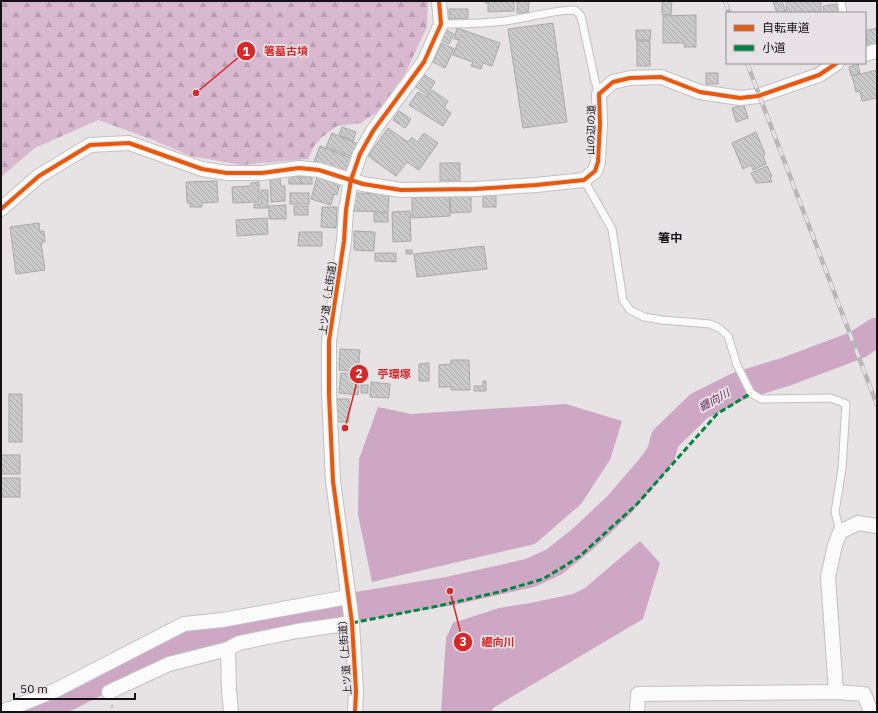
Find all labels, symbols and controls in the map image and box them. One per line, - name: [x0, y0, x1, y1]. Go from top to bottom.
- legend: [726, 12, 866, 64]
- text: 自転車道: [762, 20, 810, 35]
- callout: 箸墓古墳: [236, 40, 316, 63]
- text: 小道: [762, 40, 786, 55]
- text: 1: [242, 44, 250, 59]
- text: 箸墓古墳: [264, 44, 308, 58]
- street label: 山の辺の道: [584, 105, 598, 155]
- district label: 箸中: [658, 230, 682, 245]
- street label: 上ツ道（上街道）: [316, 254, 340, 336]
- callout: 苧環塚: [349, 362, 418, 385]
- text: 2: [355, 366, 363, 381]
- text: 苧環塚: [378, 367, 411, 381]
- water label: 纒向川: [696, 385, 733, 414]
- street label: 上ツ道（上街道）: [336, 615, 354, 695]
- callout: 纒向川: [453, 631, 522, 654]
- text: 3: [459, 634, 467, 649]
- text: 纒向川: [482, 635, 515, 649]
- scale bar: [14, 675, 135, 701]
- text: 50 m: [20, 681, 48, 696]

